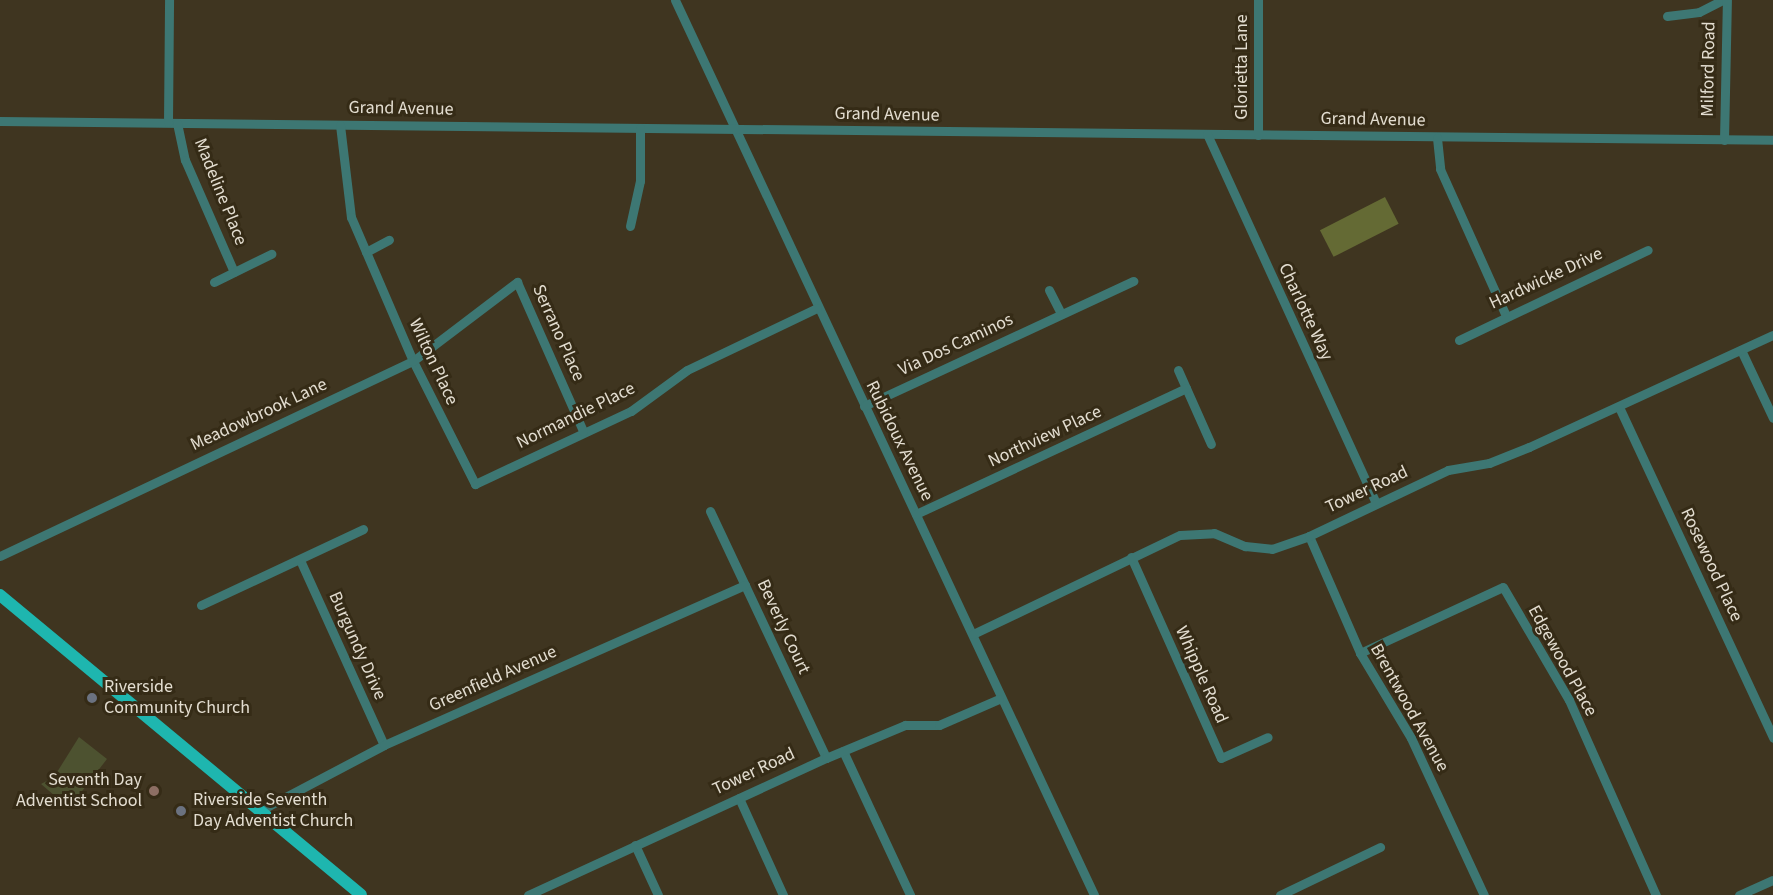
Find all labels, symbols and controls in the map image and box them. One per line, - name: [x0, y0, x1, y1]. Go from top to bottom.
- street label: Glorietta Lane: [1231, 14, 1253, 120]
- street label: Milford Road: [1697, 21, 1721, 117]
- street label: Grand Avenue: [348, 97, 454, 121]
- street label: Grand Avenue: [834, 103, 940, 127]
- street label: Grand Avenue: [1320, 108, 1426, 132]
- street label: Madeline Place: [189, 136, 251, 248]
- street label: Hardwicke Drive: [1486, 243, 1606, 315]
- street label: Charlotte Way: [1273, 260, 1337, 364]
- street label: Serrano Place: [527, 281, 589, 385]
- street label: Via Dos Caminos: [895, 309, 1017, 381]
- street label: Wilton Place: [404, 315, 462, 409]
- street label: Meadowbrook Lane: [187, 374, 331, 456]
- street label: Rubidoux Avenue: [861, 377, 937, 505]
- street label: Normandie Place: [513, 378, 639, 454]
- street label: Northview Place: [985, 401, 1105, 473]
- street label: Tower Road: [1322, 462, 1412, 518]
- street label: Rosewood Place: [1675, 505, 1747, 625]
- street label: Beverly Court: [752, 576, 814, 678]
- street label: Burgundy Drive: [324, 589, 390, 703]
- street label: Edgewood Place: [1523, 602, 1601, 720]
- street label: Whipple Road: [1170, 623, 1232, 727]
- street label: Brentwood Avenue: [1365, 640, 1453, 776]
- street label: Greenfield Avenue: [426, 641, 560, 717]
- place label: Riverside Community Church: [104, 677, 250, 720]
- marker: Riverside Community Church: [85, 691, 99, 705]
- street label: Tower Road: [709, 744, 799, 800]
- place label: Seventh Day Adventist School: [16, 770, 142, 812]
- marker: Seventh Day Adventist School: [147, 784, 161, 798]
- place label: Riverside Seventh Day Adventist Church: [193, 790, 353, 832]
- marker: Riverside Seventh Day Adventist Church: [174, 804, 188, 818]

